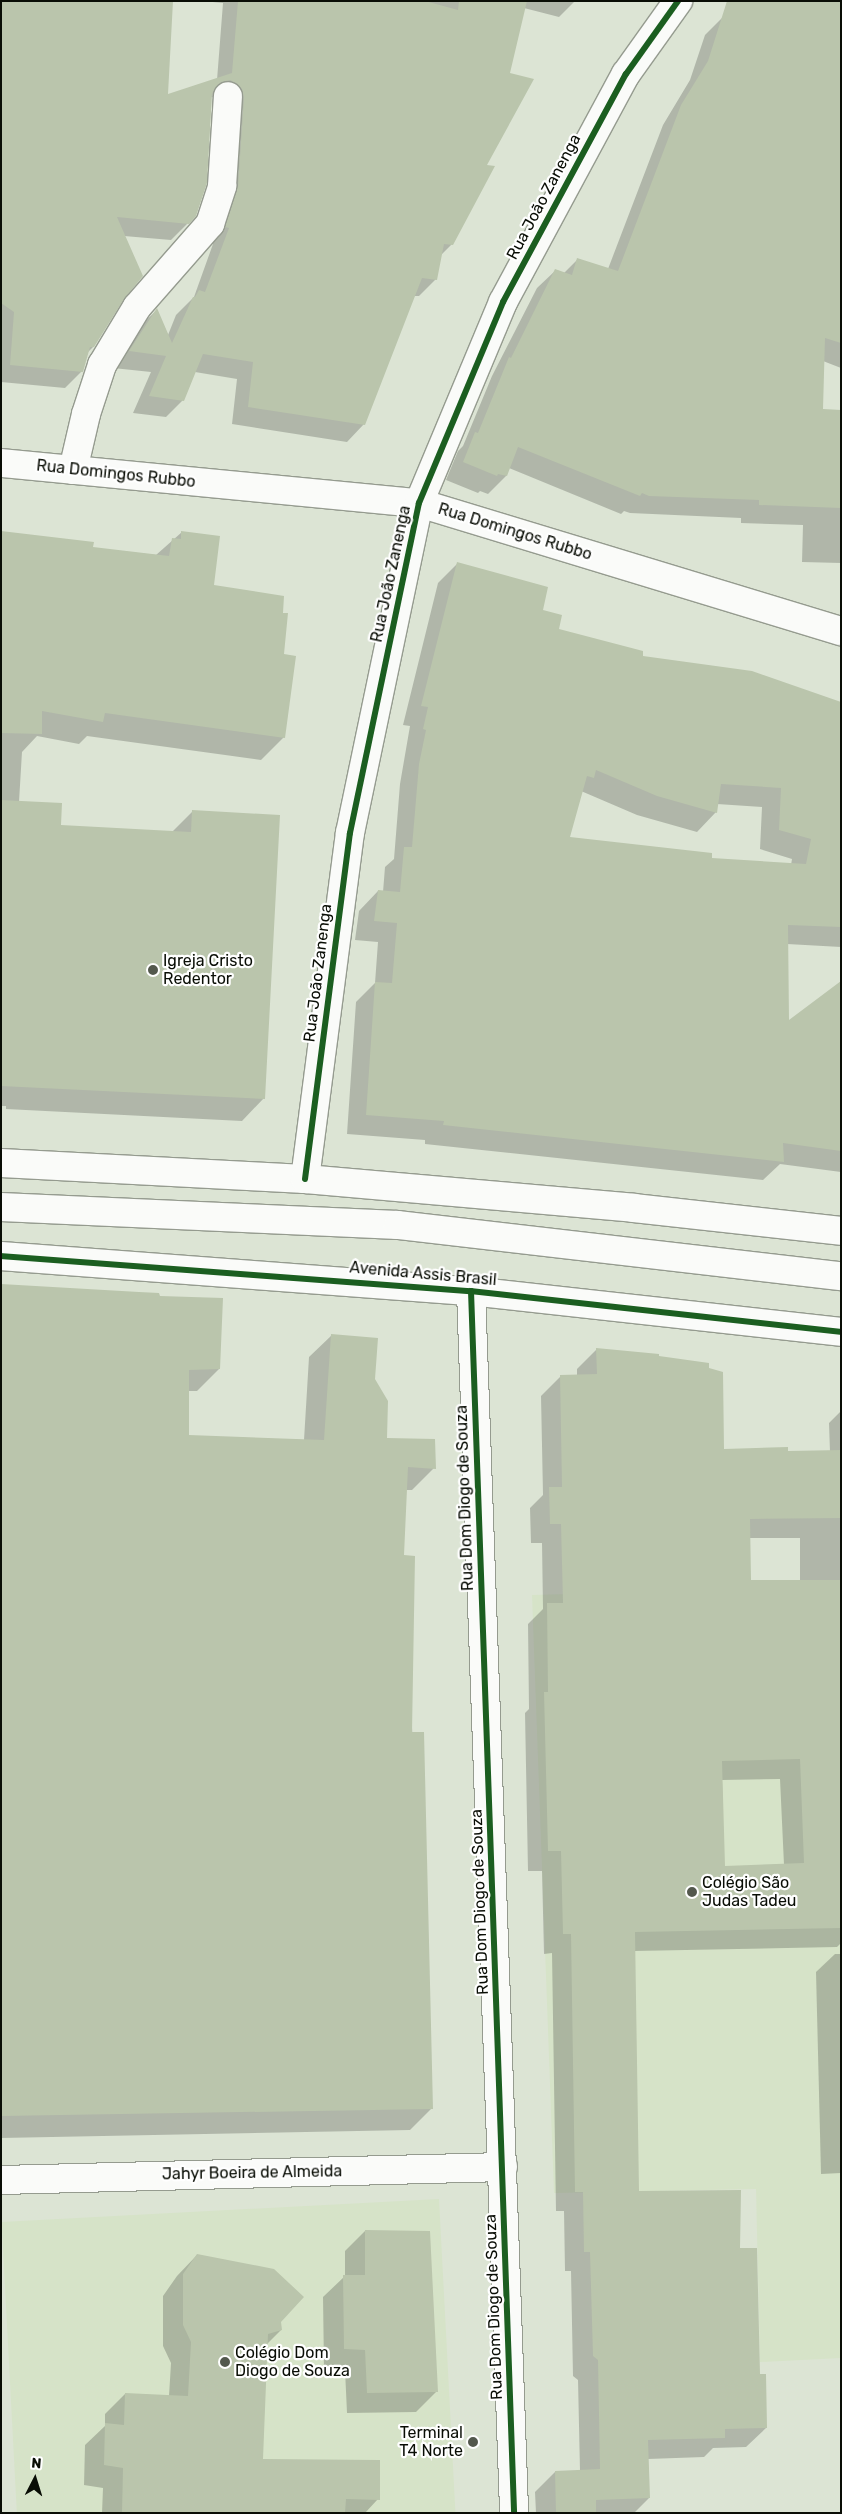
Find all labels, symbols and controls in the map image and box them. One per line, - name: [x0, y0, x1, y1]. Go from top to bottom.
- street label: Rua João Zanenga: [503, 131, 585, 263]
- street label: Rua Domingos Rubbo: [35, 456, 197, 492]
- street label: Rua Domingos Rubbo: [436, 499, 594, 565]
- street label: Rua João Zanenga: [367, 504, 415, 644]
- street label: Rua João Zanenga: [300, 903, 336, 1043]
- place label: Igreja Cristo Redentor: [163, 951, 253, 989]
- marker: Igreja Cristo Redentor: [147, 964, 159, 976]
- street label: Avenida Assis Brasil: [348, 1258, 498, 1290]
- street label: Rua Dom Diogo de Souza: [452, 1405, 478, 1591]
- street label: Rua Dom Diogo de Souza: [467, 1809, 493, 1995]
- place label: Colégio São Judas Tadeu: [702, 1873, 797, 1911]
- marker: Colégio São Judas Tadeu: [686, 1886, 698, 1898]
- street label: Jahyr Boeira de Almeida: [161, 2162, 343, 2184]
- street label: Rua Dom Diogo de Souza: [481, 2214, 507, 2400]
- place label: Colégio Dom Diogo de Souza: [235, 2343, 350, 2381]
- marker: Colégio Dom Diogo de Souza: [219, 2356, 231, 2368]
- place label: Terminal T4 Norte: [399, 2423, 463, 2461]
- marker: Terminal T4 Norte: [467, 2436, 479, 2448]
- north arrow: [10, 2454, 60, 2504]
- text: N: [31, 2455, 42, 2472]

